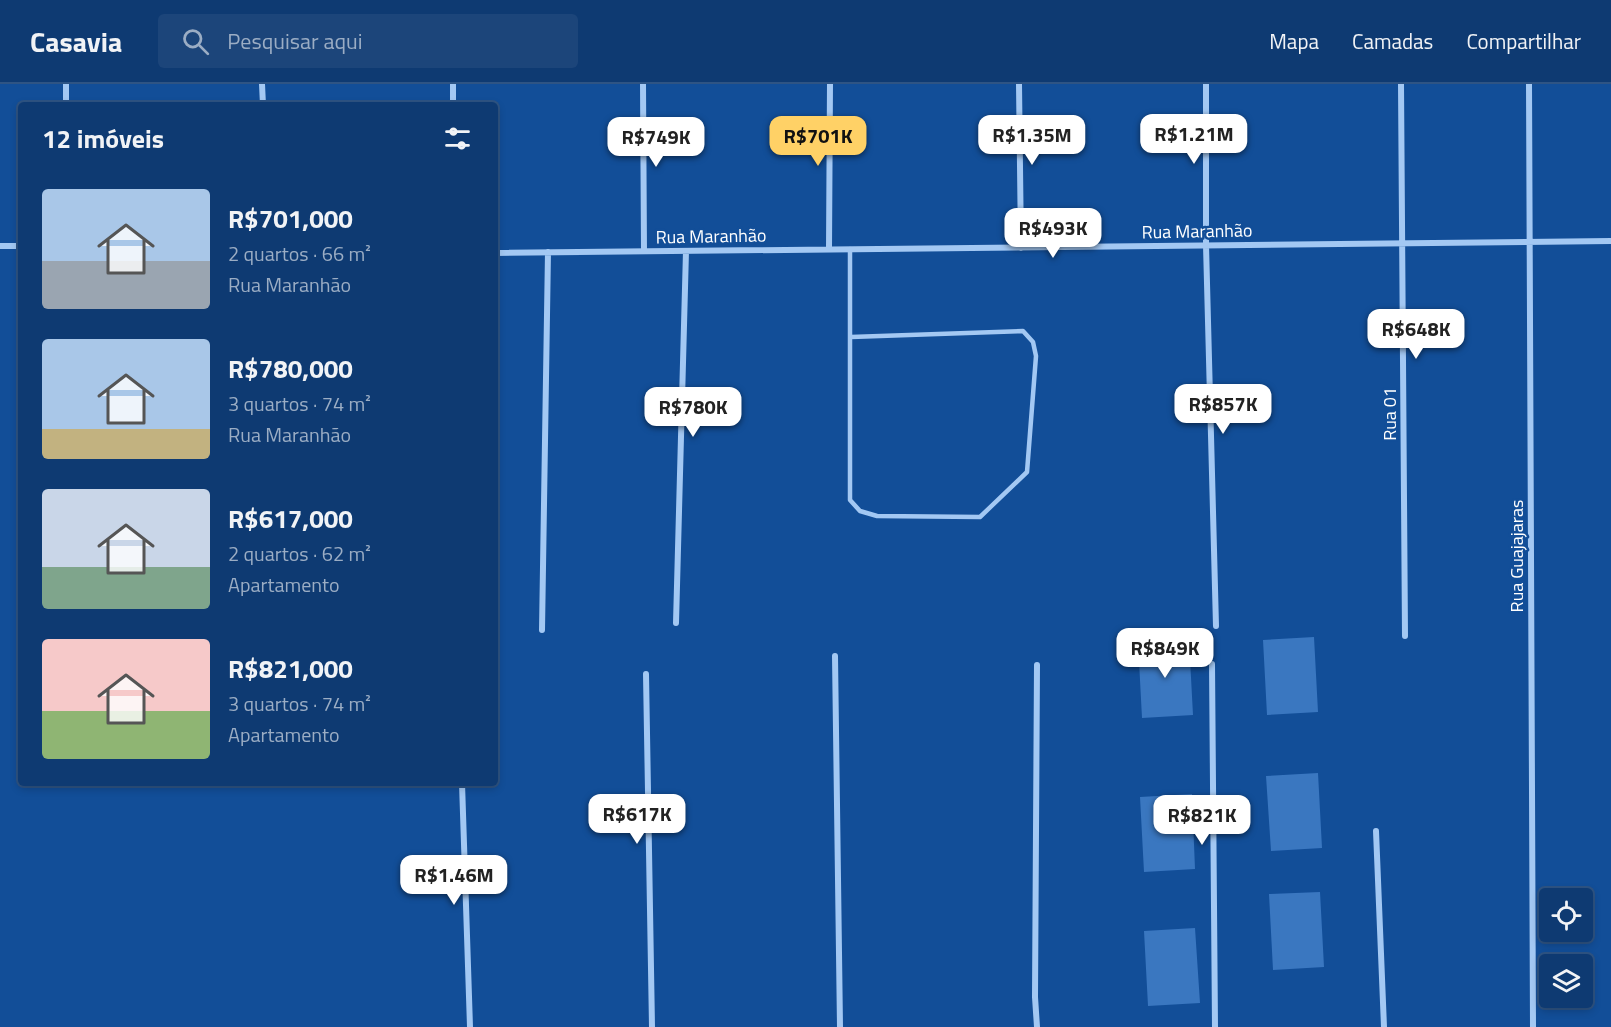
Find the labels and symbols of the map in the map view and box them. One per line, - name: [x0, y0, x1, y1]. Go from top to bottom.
- pin: R$1.21M: [1139, 114, 1249, 165]
- pin: R$1.35M: [977, 115, 1087, 166]
- pin: R$701K: [769, 116, 867, 167]
- pin: R$749K: [607, 117, 705, 168]
- pin: R$493K: [1004, 208, 1102, 259]
- street label: Rua Maranhão: [1141, 217, 1253, 245]
- street label: Rua Maranhão: [655, 222, 767, 250]
- pin: R$648K: [1367, 309, 1465, 360]
- pin: R$857K: [1174, 384, 1272, 435]
- pin: R$780K: [644, 387, 742, 438]
- street label: Rua 01: [1376, 387, 1403, 441]
- street label: Rua Guajajaras: [1503, 500, 1530, 612]
- pin: R$849K: [1116, 628, 1214, 679]
- pin: R$617K: [588, 794, 686, 845]
- pin: R$821K: [1153, 795, 1251, 846]
- pin: R$1.46M: [399, 855, 509, 906]

